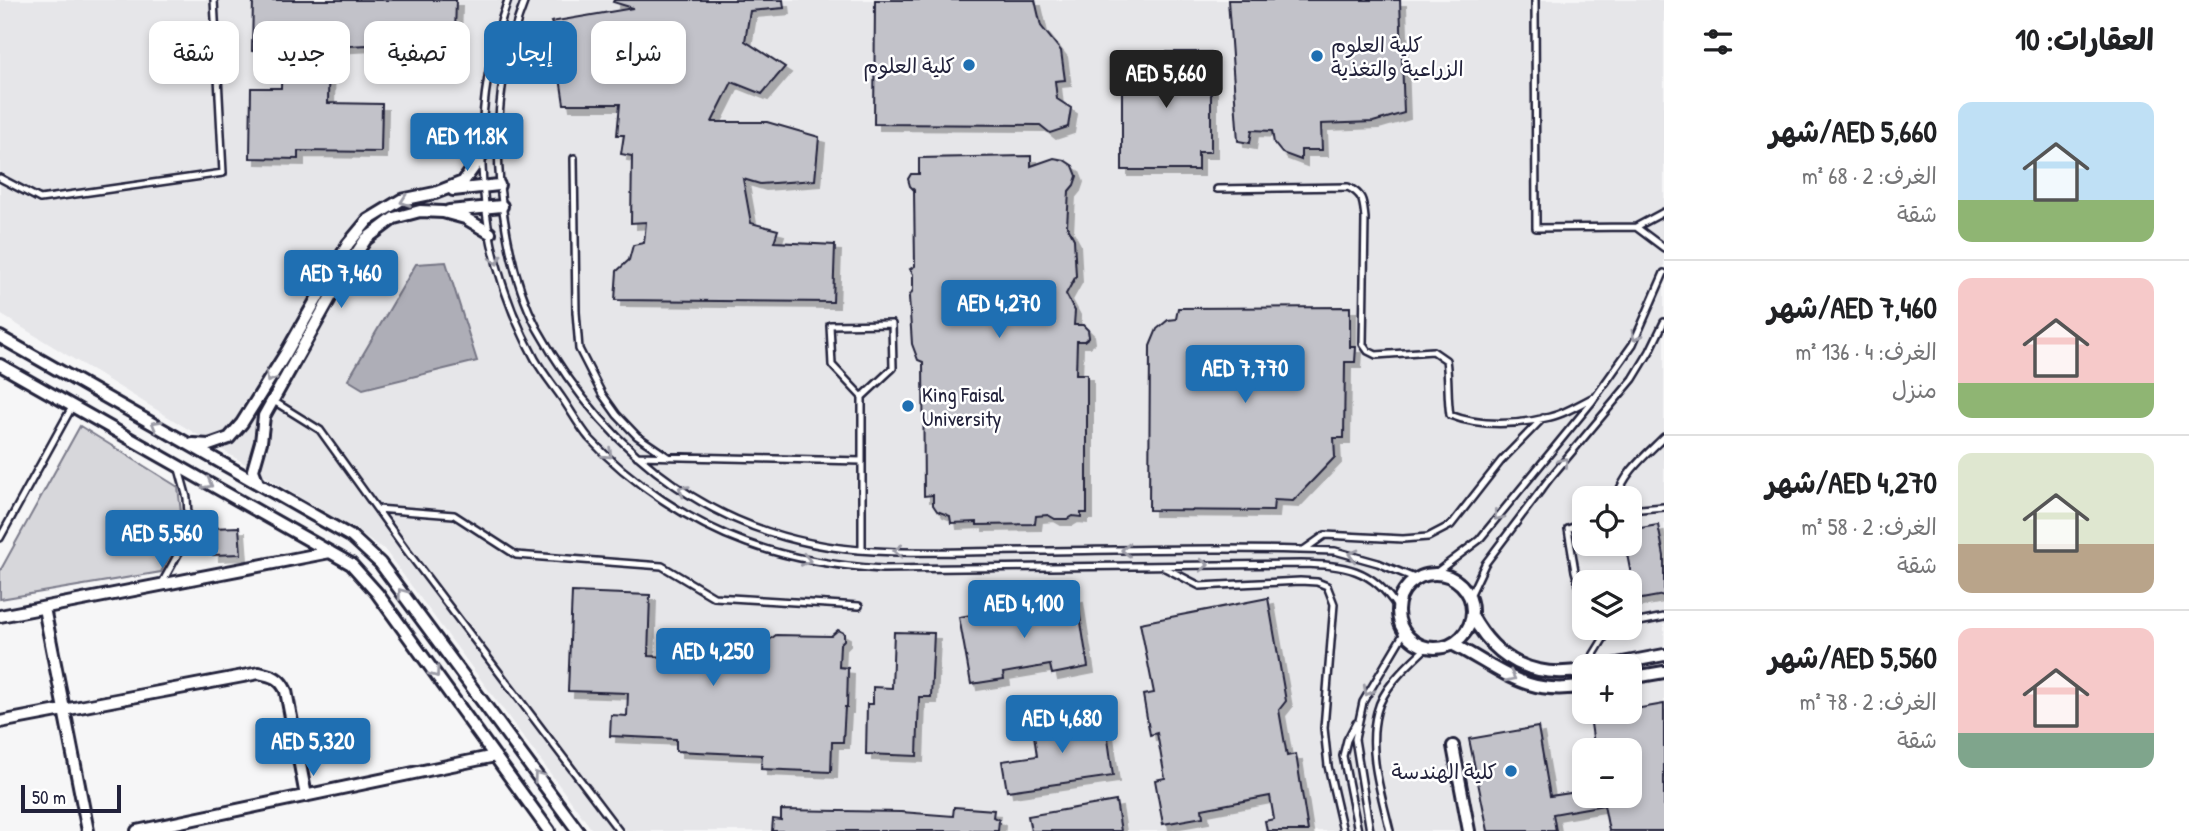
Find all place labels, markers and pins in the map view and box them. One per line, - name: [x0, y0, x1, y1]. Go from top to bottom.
- place label: كلية العلوم الزراعية والتغذية: [1331, 30, 1464, 83]
- marker: كلية العلوم الزراعية والتغذية: [1309, 48, 1325, 64]
- pin: AED 5,660: [1086, 50, 1246, 110]
- place label: كلية العلوم: [863, 51, 955, 82]
- marker: كلية العلوم: [961, 57, 977, 73]
- pin: AED 11.8K: [387, 114, 547, 173]
- pin: AED 7,460: [261, 250, 421, 310]
- pin: AED 4,270: [919, 280, 1079, 340]
- pin: AED 7,770: [1165, 346, 1325, 405]
- place label: King Faisal University: [922, 380, 1004, 433]
- marker: King Faisal University: [900, 398, 916, 414]
- pin: AED 5,560: [82, 510, 242, 570]
- pin: AED 4,100: [944, 580, 1104, 640]
- pin: AED 4,250: [633, 628, 793, 688]
- pin: AED 4,680: [982, 696, 1142, 755]
- pin: AED 5,320: [233, 718, 393, 778]
- place label: كلية الهندسة: [1391, 757, 1497, 786]
- marker: كلية الهندسة: [1503, 763, 1519, 779]

